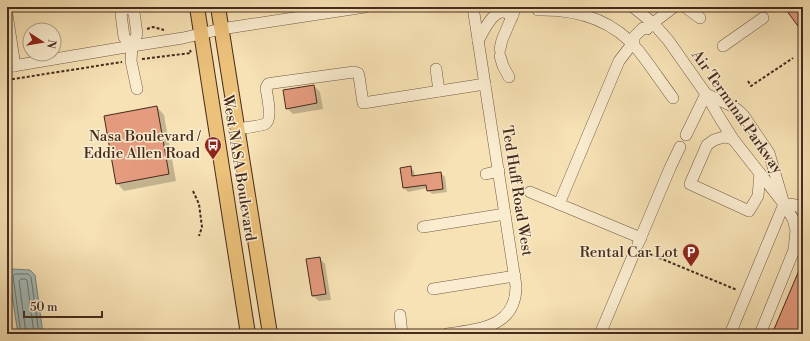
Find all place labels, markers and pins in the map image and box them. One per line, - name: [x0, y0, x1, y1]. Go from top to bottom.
- place label: Nasa Boulevard / Eddie Allen Road: [83, 127, 201, 163]
- bus stop icon: Nasa Boulevard / Eddie Allen Road: [203, 135, 223, 160]
- parking icon: Rental Car Lot: [681, 242, 701, 267]
- place label: Rental Car Lot: [580, 243, 679, 262]

